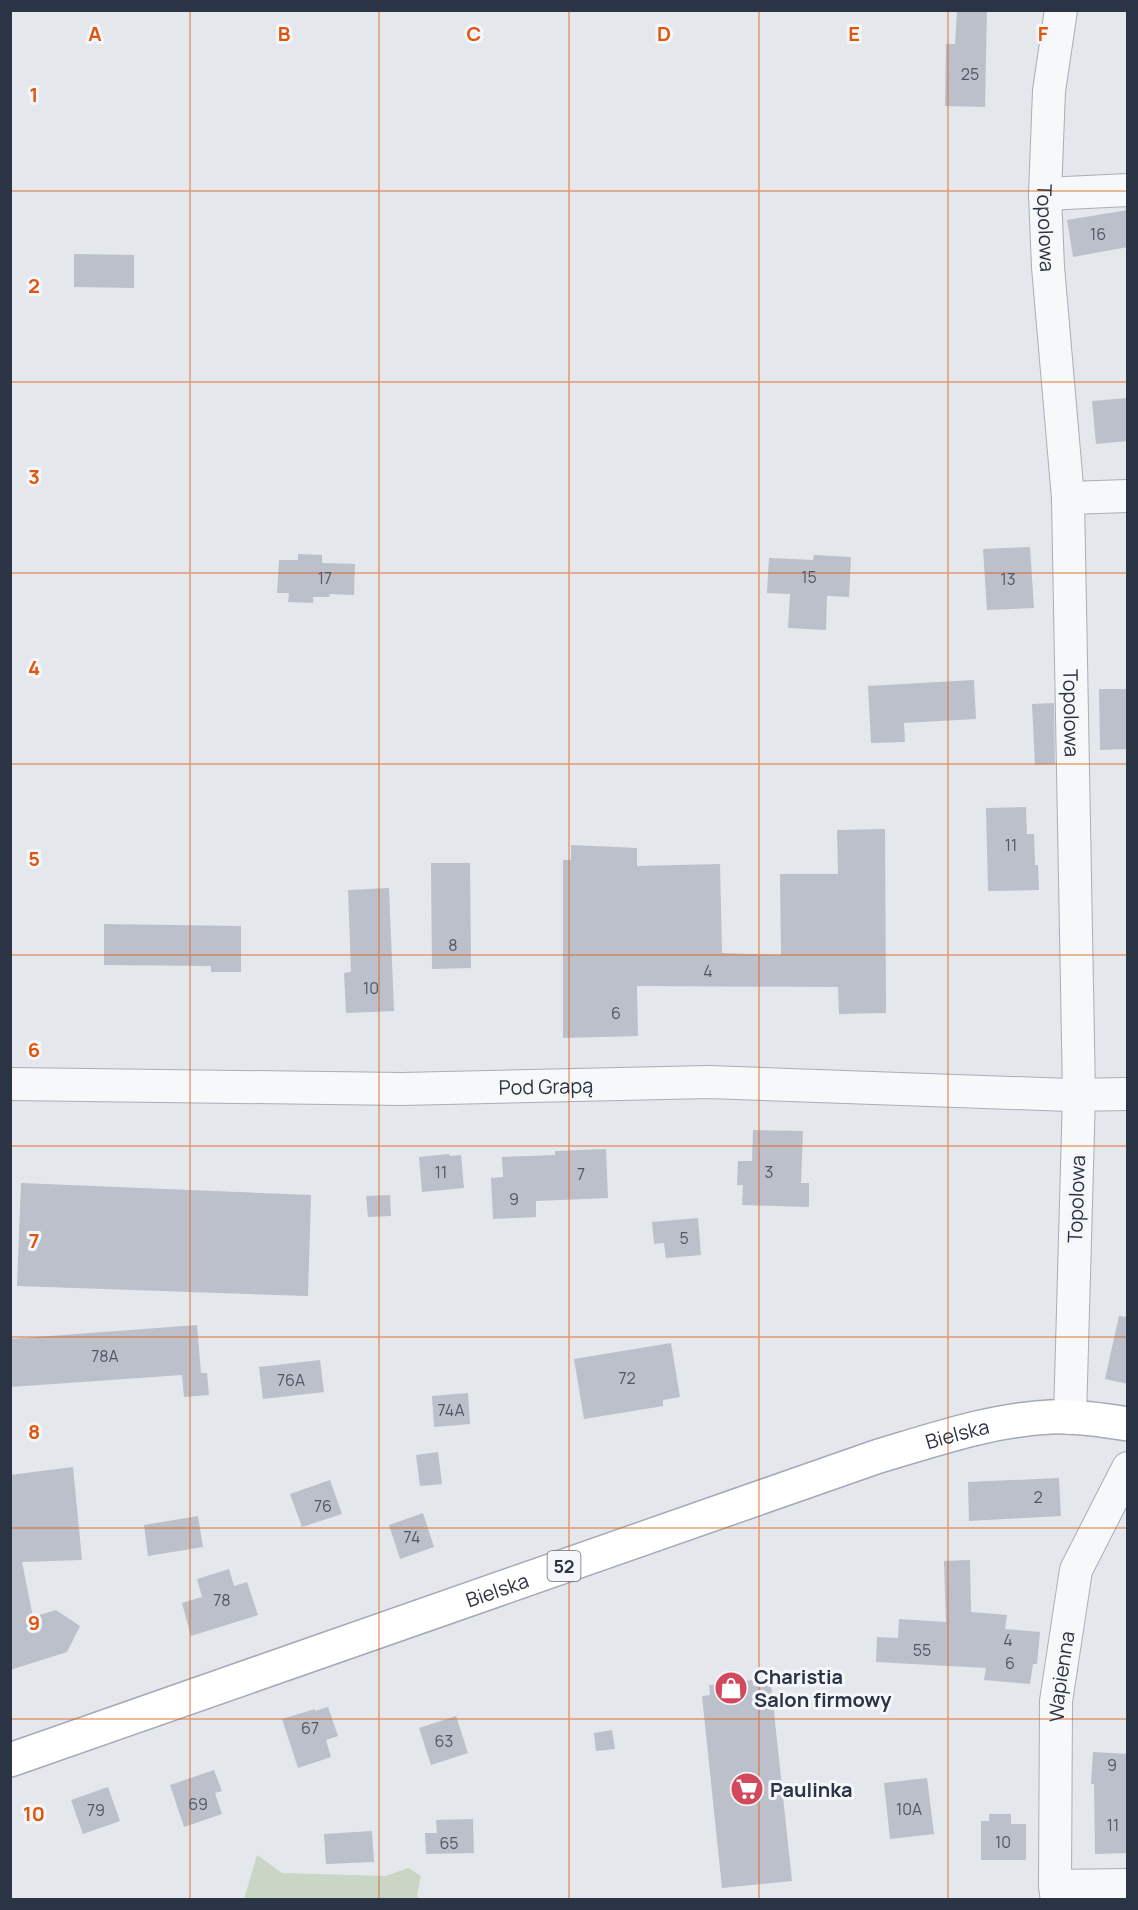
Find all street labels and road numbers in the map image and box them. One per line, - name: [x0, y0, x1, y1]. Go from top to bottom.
- street label: Topolowa: [1031, 184, 1062, 272]
- street label: Topolowa: [1058, 669, 1086, 757]
- street label: Pod Grapą: [498, 1071, 594, 1100]
- street label: Topolowa: [1061, 1155, 1091, 1243]
- street label: Bielska: [922, 1412, 992, 1455]
- road number: 52: [548, 1551, 580, 1581]
- street label: Bielska: [462, 1566, 532, 1613]
- street label: Wapienna: [1042, 1629, 1080, 1722]

